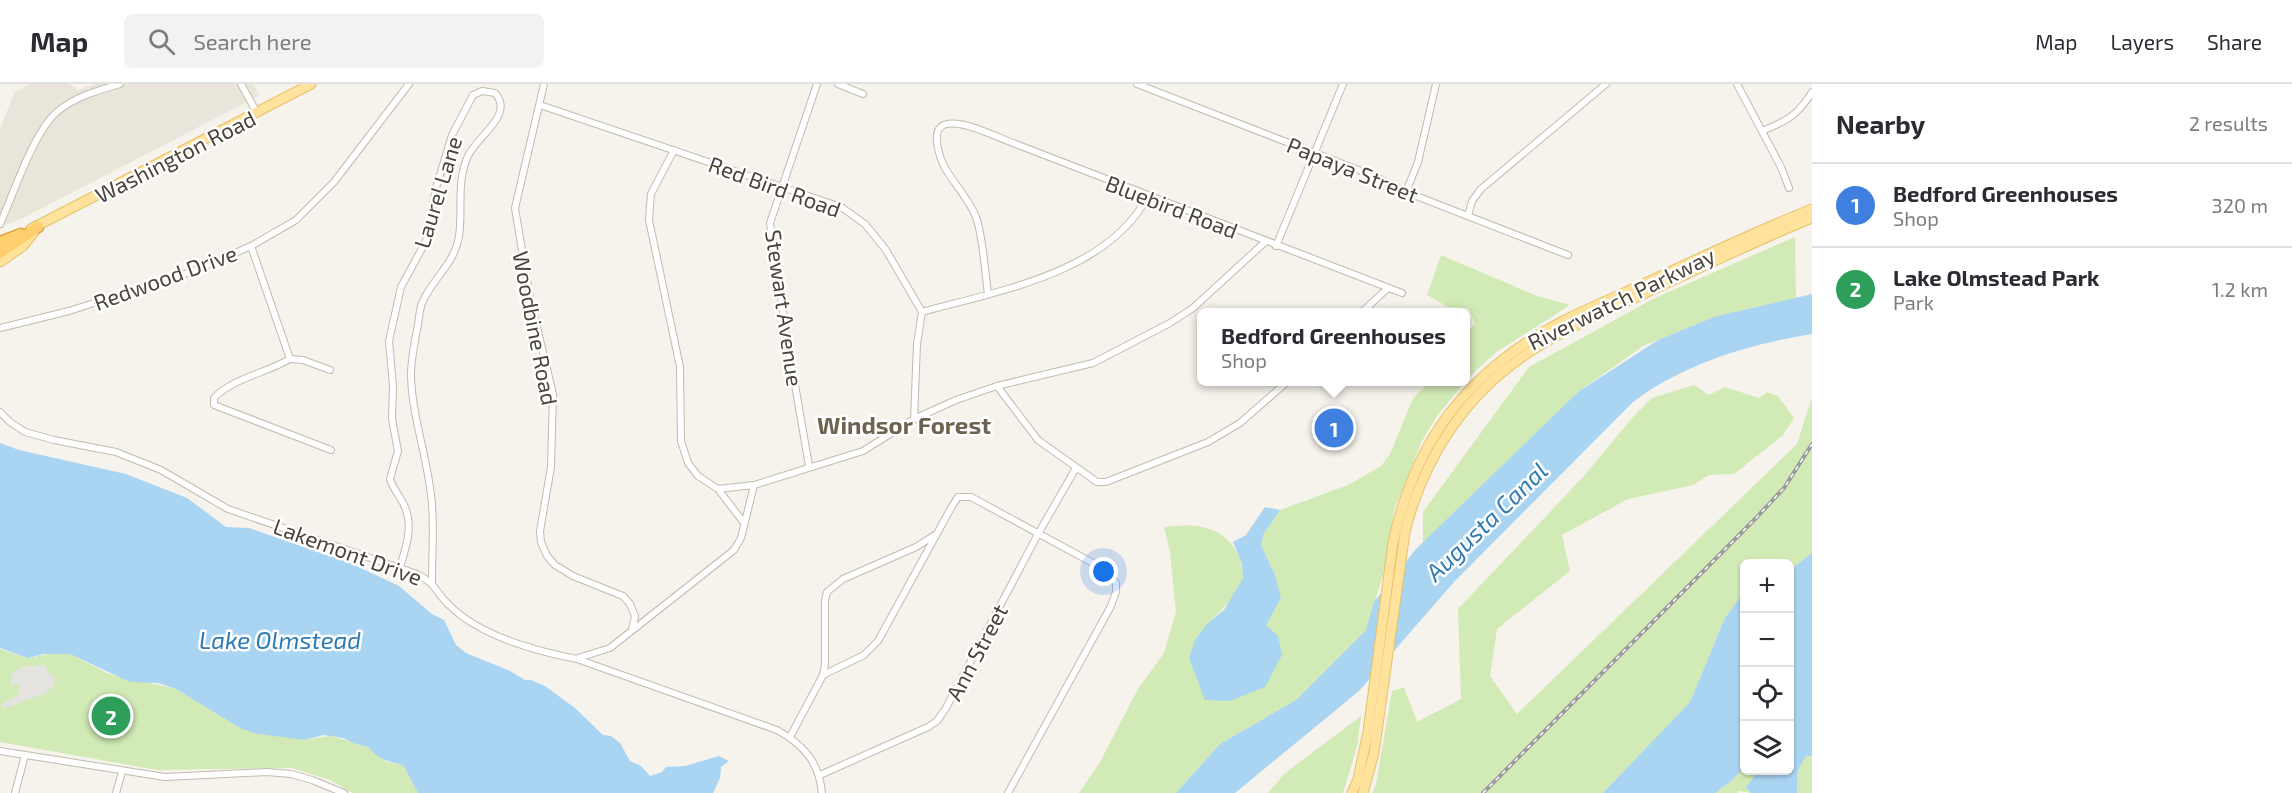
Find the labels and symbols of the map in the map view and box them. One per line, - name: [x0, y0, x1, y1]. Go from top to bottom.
- street label: Washington Road: [91, 104, 259, 208]
- street label: Papaya Street: [1283, 131, 1423, 207]
- street label: Laurel Lane: [408, 133, 466, 251]
- street label: Red Bird Road: [705, 150, 845, 222]
- street label: Bluebird Road: [1102, 169, 1242, 243]
- street label: Stewart Avenue: [761, 228, 809, 388]
- street label: Redwood Drive: [90, 239, 240, 315]
- street label: Riverwatch Parkway: [1523, 241, 1719, 355]
- street label: Woodbine Road: [508, 249, 564, 407]
- pin: 1: [1314, 406, 1354, 450]
- district label: Windsor Forest: [817, 410, 991, 439]
- water label: Augusta Canal: [1418, 456, 1553, 587]
- street label: Lakemont Drive: [270, 512, 426, 590]
- your location: [1089, 557, 1118, 586]
- street label: Ann Street: [940, 599, 1012, 705]
- water label: Lake Olmstead: [199, 625, 361, 654]
- pin: 2: [92, 694, 130, 738]

